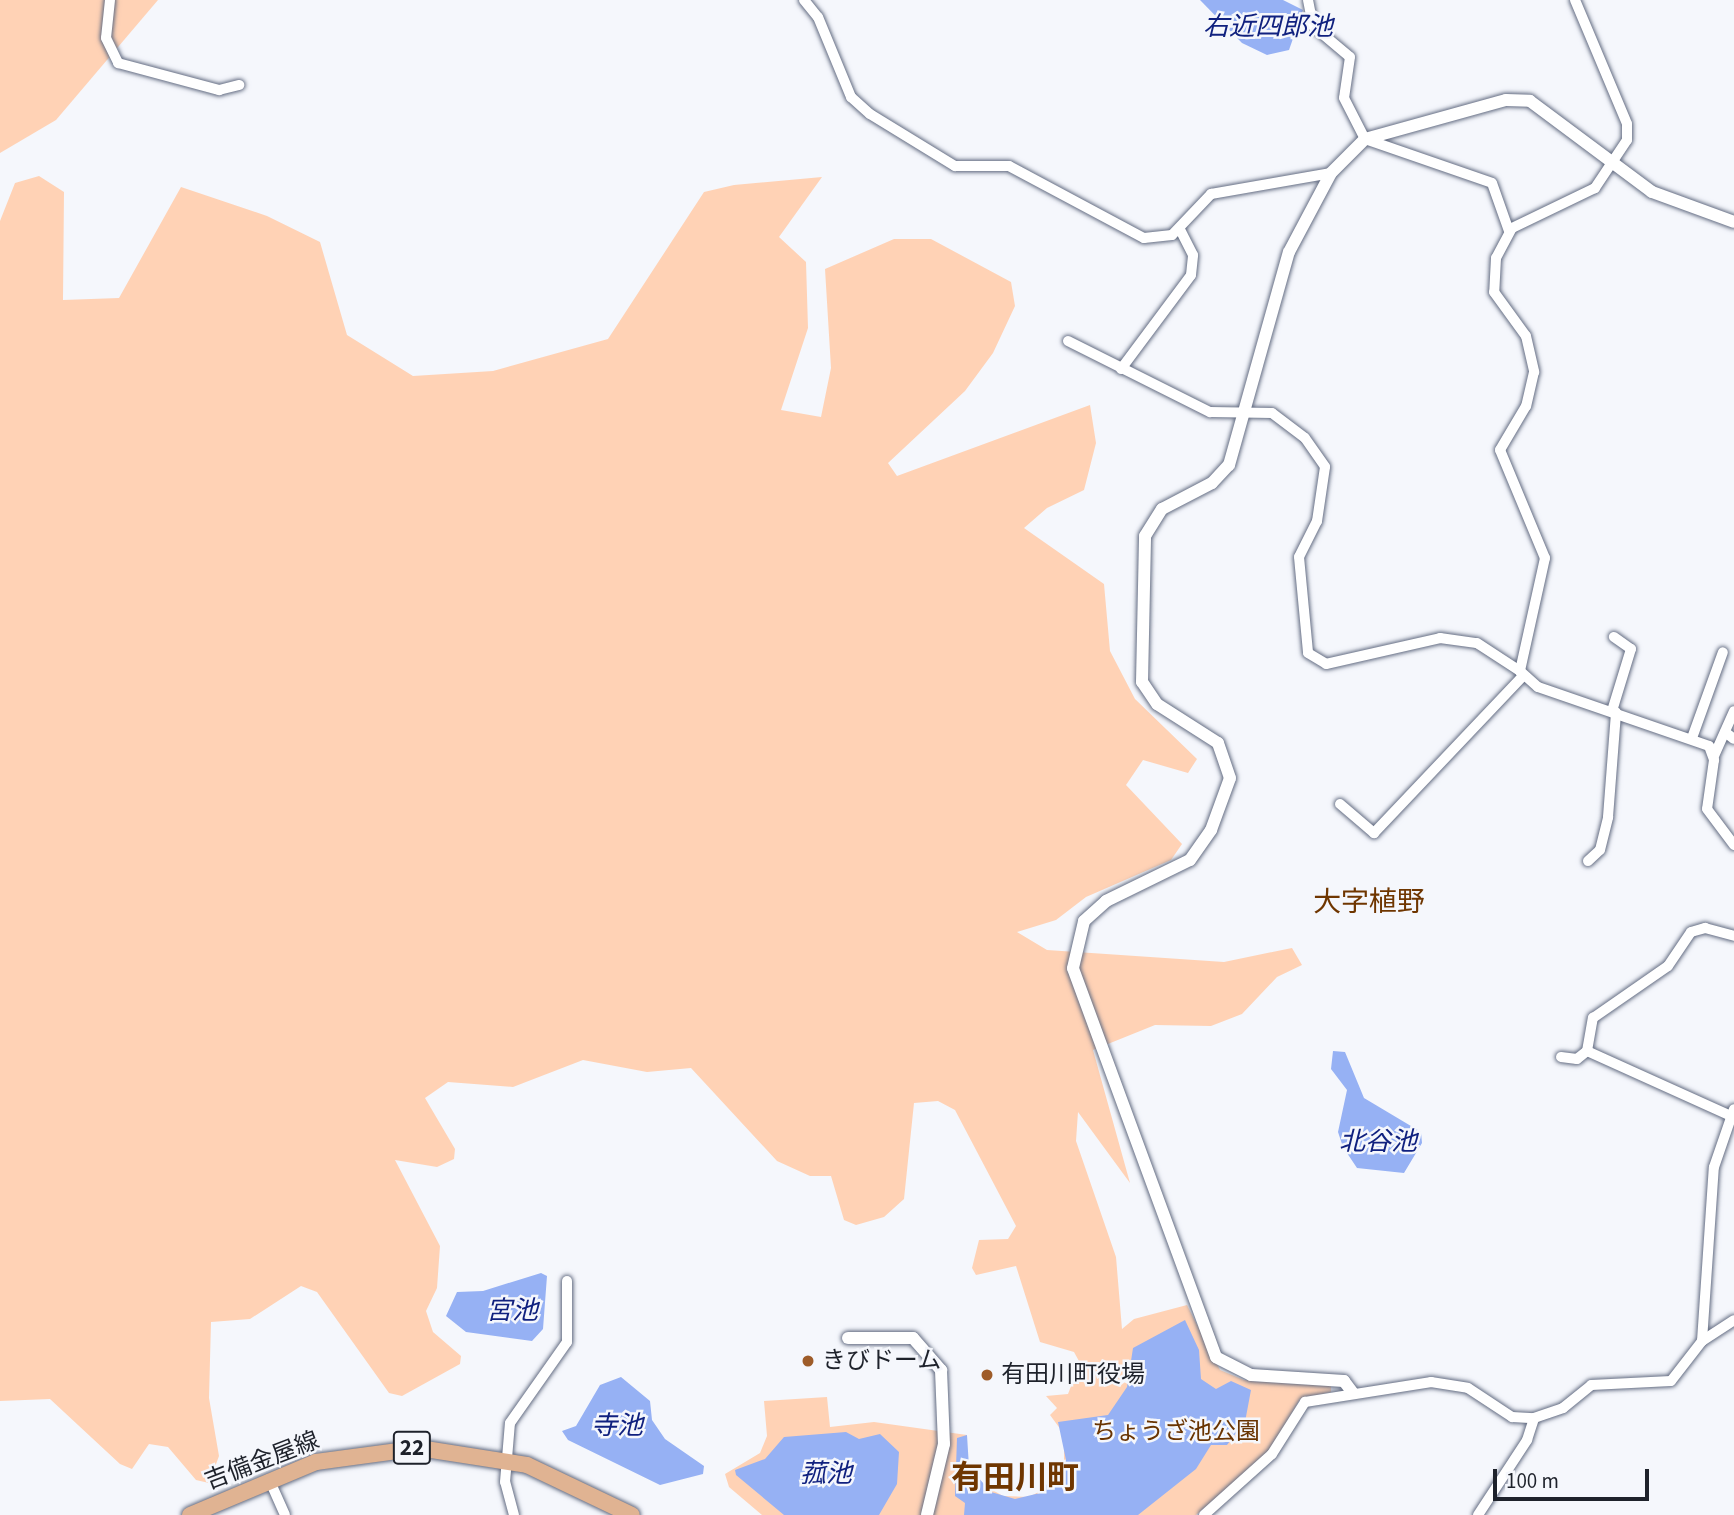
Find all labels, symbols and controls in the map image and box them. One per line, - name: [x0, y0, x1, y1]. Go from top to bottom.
- water label: 右近四郎池: [1203, 11, 1333, 43]
- district label: 大字植野: [1313, 885, 1425, 919]
- water label: 北谷池: [1339, 1126, 1417, 1158]
- water label: 宮池: [486, 1295, 538, 1327]
- place label: きびドーム: [822, 1347, 942, 1375]
- marker: きびドーム: [800, 1353, 816, 1369]
- place label: 有田川町役場: [1001, 1361, 1145, 1389]
- marker: 有田川町役場: [979, 1367, 995, 1383]
- water label: 寺池: [591, 1410, 643, 1442]
- park label: ちょうざ池公園: [1092, 1418, 1260, 1446]
- street label: 吉備金屋線: [201, 1426, 323, 1496]
- road number: 22: [393, 1428, 431, 1468]
- scale bar: [1496, 1456, 1652, 1500]
- water label: 菰池: [800, 1458, 852, 1490]
- district label: 有田川町: [951, 1459, 1079, 1497]
- text: 100 m: [1506, 1466, 1559, 1496]

